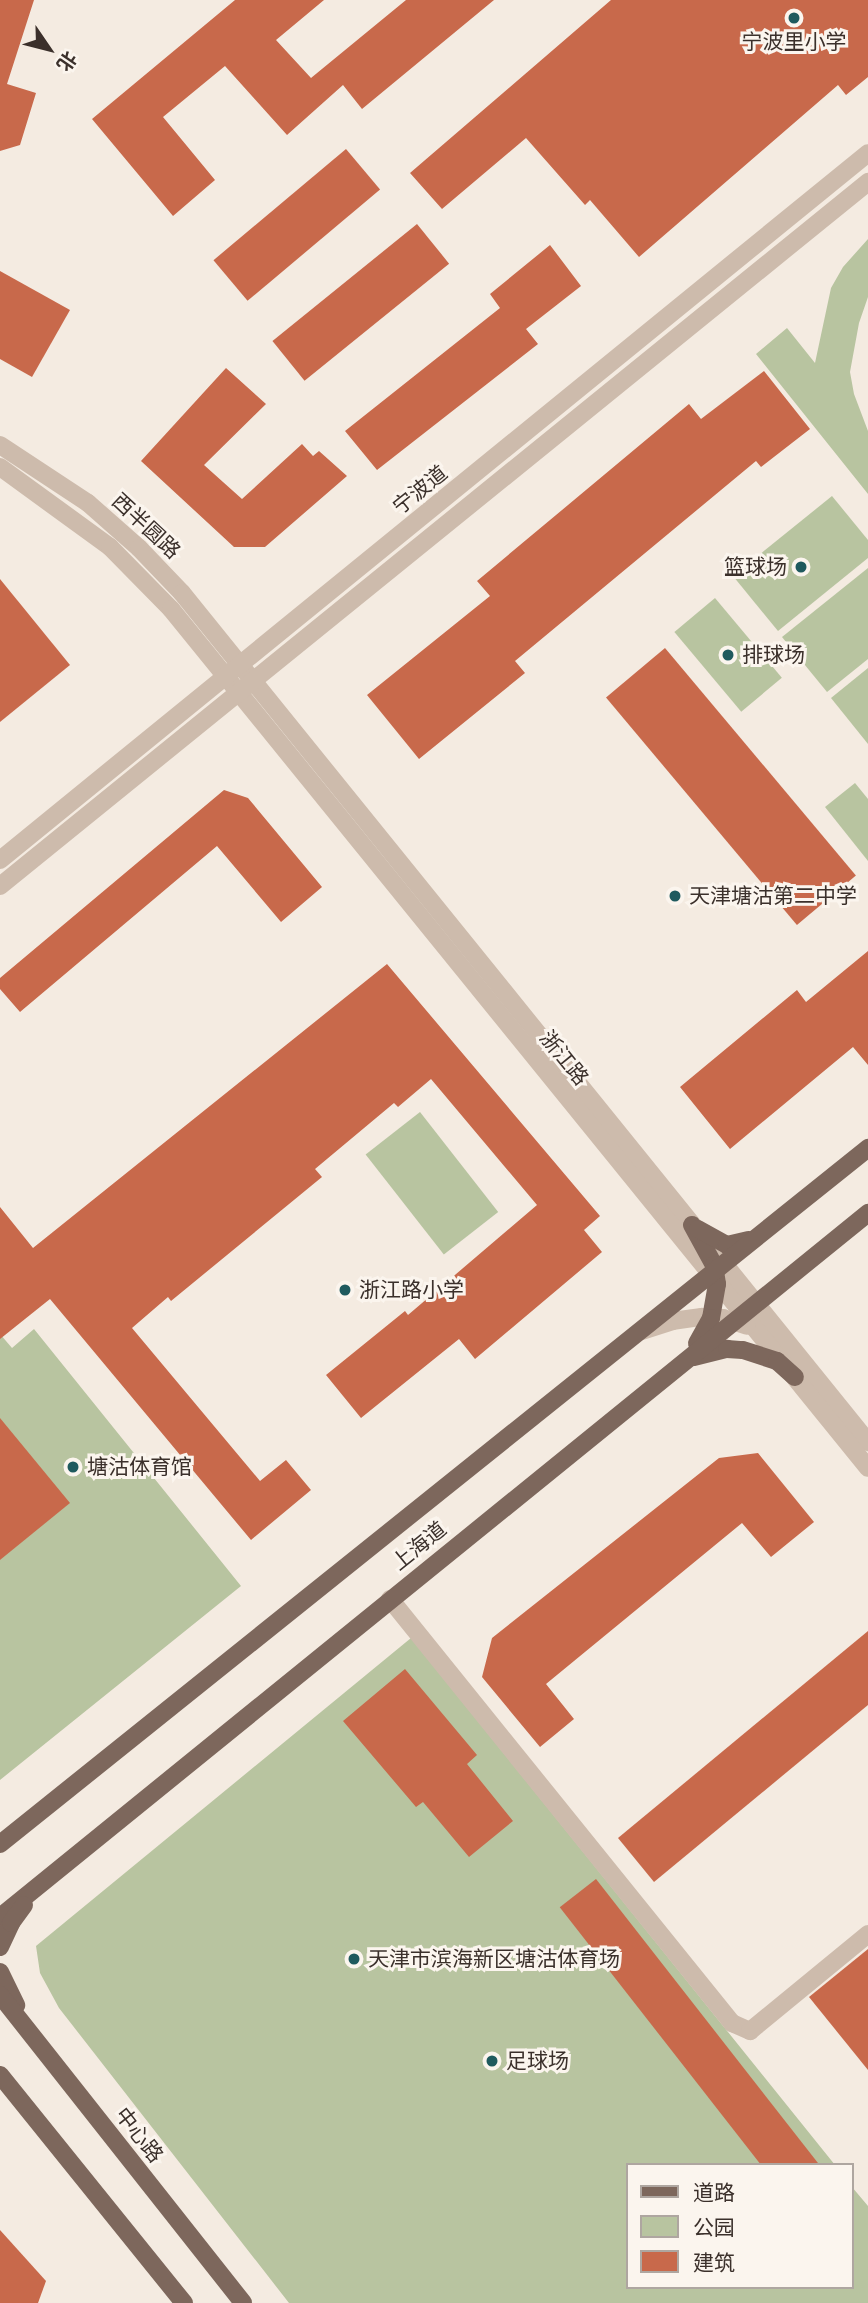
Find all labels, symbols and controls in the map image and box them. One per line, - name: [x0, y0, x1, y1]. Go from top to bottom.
- marker: 宁波里小学: [786, 10, 802, 26]
- north arrow: [14, 14, 84, 84]
- place label: 宁波里小学: [742, 29, 846, 55]
- text: 北: [50, 46, 83, 77]
- street label: 宁波道: [388, 460, 452, 520]
- street label: 西半圆路: [107, 488, 185, 564]
- place label: 篮球场: [724, 554, 787, 580]
- marker: 篮球场: [793, 559, 809, 575]
- place label: 排球场: [742, 642, 805, 668]
- marker: 排球场: [720, 647, 736, 663]
- place label: 天津塘沽第二中学: [689, 883, 857, 909]
- marker: 天津塘沽第二中学: [667, 888, 683, 904]
- street label: 浙江路: [534, 1026, 594, 1090]
- place label: 浙江路小学: [359, 1277, 464, 1303]
- marker: 浙江路小学: [337, 1282, 353, 1298]
- place label: 塘沽体育馆: [87, 1454, 192, 1480]
- marker: 塘沽体育馆: [65, 1459, 81, 1475]
- street label: 上海道: [387, 1516, 451, 1576]
- place label: 天津市滨海新区塘沽体育场: [368, 1946, 620, 1972]
- marker: 天津市滨海新区塘沽体育场: [346, 1951, 362, 1967]
- place label: 足球场: [506, 2048, 569, 2074]
- marker: 足球场: [484, 2053, 500, 2069]
- street label: 中心路: [110, 2102, 168, 2168]
- legend: [626, 2163, 854, 2289]
- text: 道路: [693, 2178, 735, 2208]
- text: 公园: [693, 2213, 735, 2243]
- text: 建筑: [693, 2248, 735, 2278]

